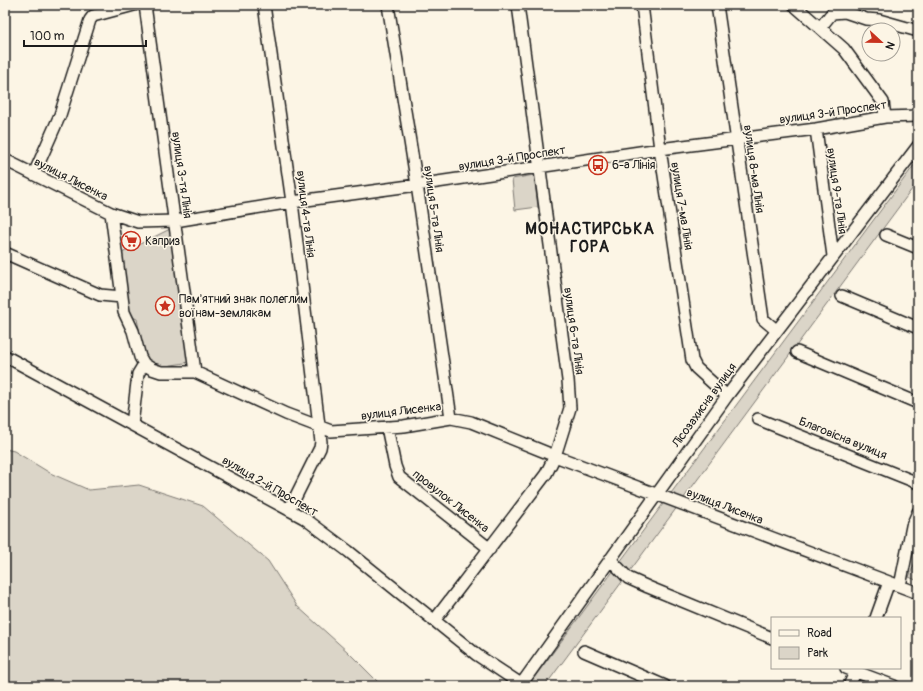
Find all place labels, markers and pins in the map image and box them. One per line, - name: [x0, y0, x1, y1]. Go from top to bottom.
- bus stop icon: 6-а Лінія: [587, 154, 609, 176]
- place label: 6-а Лінія: [612, 158, 656, 173]
- supermarket icon: Каприз: [120, 230, 142, 252]
- place label: Каприз: [145, 234, 181, 249]
- place label: Пам'ятний знак полеглим воїнам-землякам: [179, 292, 308, 321]
- place icon: Пам'ятний знак полеглим воїнам-землякам: [154, 295, 176, 317]

